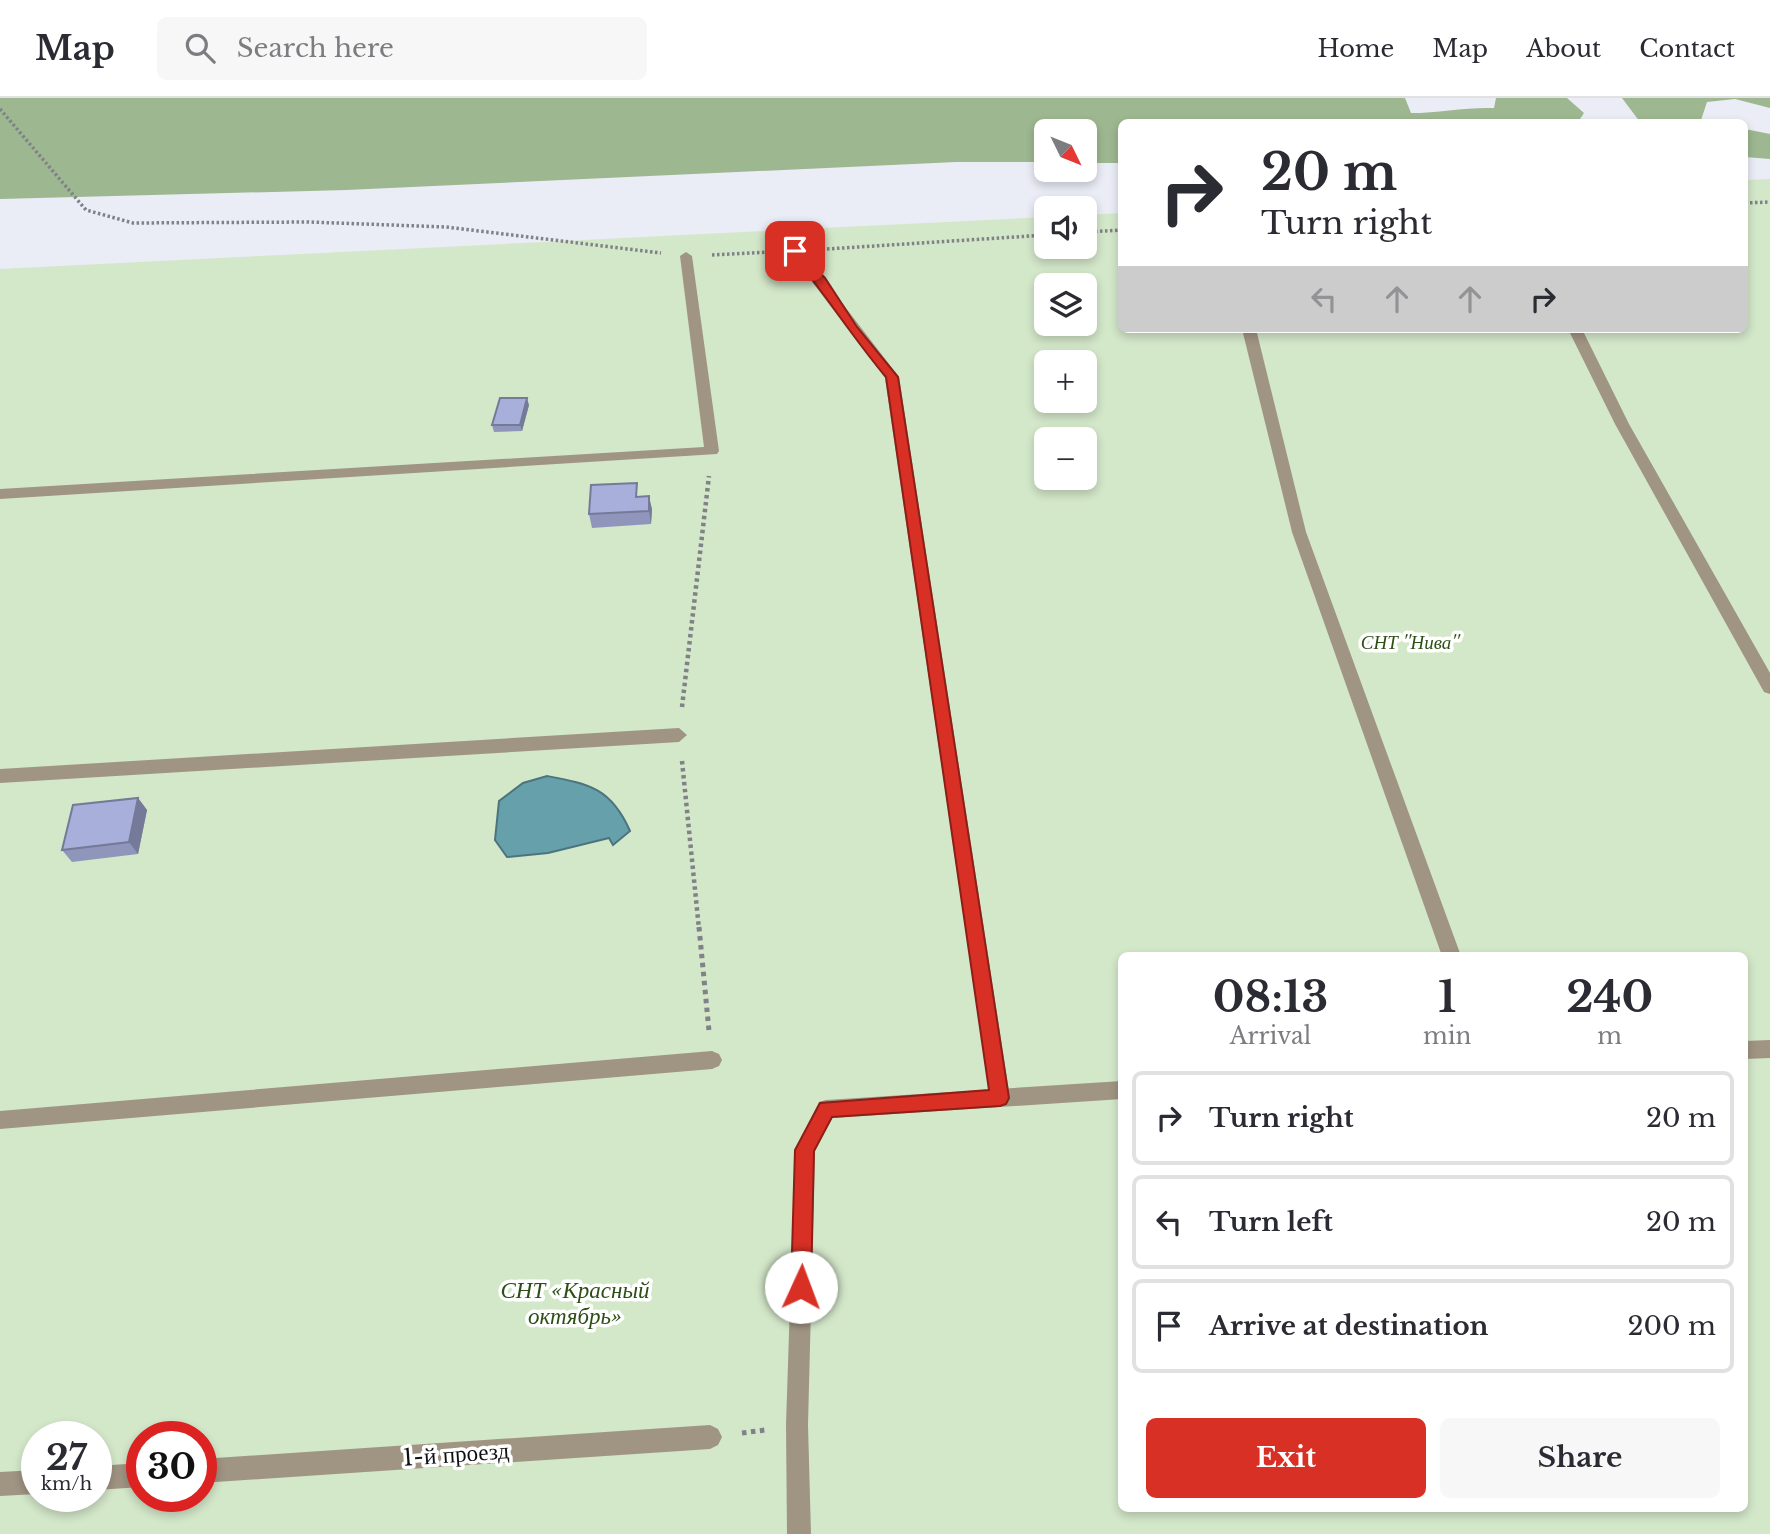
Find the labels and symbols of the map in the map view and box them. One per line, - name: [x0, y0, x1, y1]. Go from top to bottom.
- north arrow: [1034, 119, 1097, 182]
- pin: [765, 221, 825, 281]
- park label: СНТ ''Нива'': [1361, 631, 1461, 654]
- position arrow: [764, 1250, 838, 1324]
- park label: СНТ «Красный октябрь»: [500, 1276, 650, 1330]
- speed limit sign: 30: [126, 1421, 217, 1512]
- street label: 1-й проезд: [402, 1436, 510, 1472]

